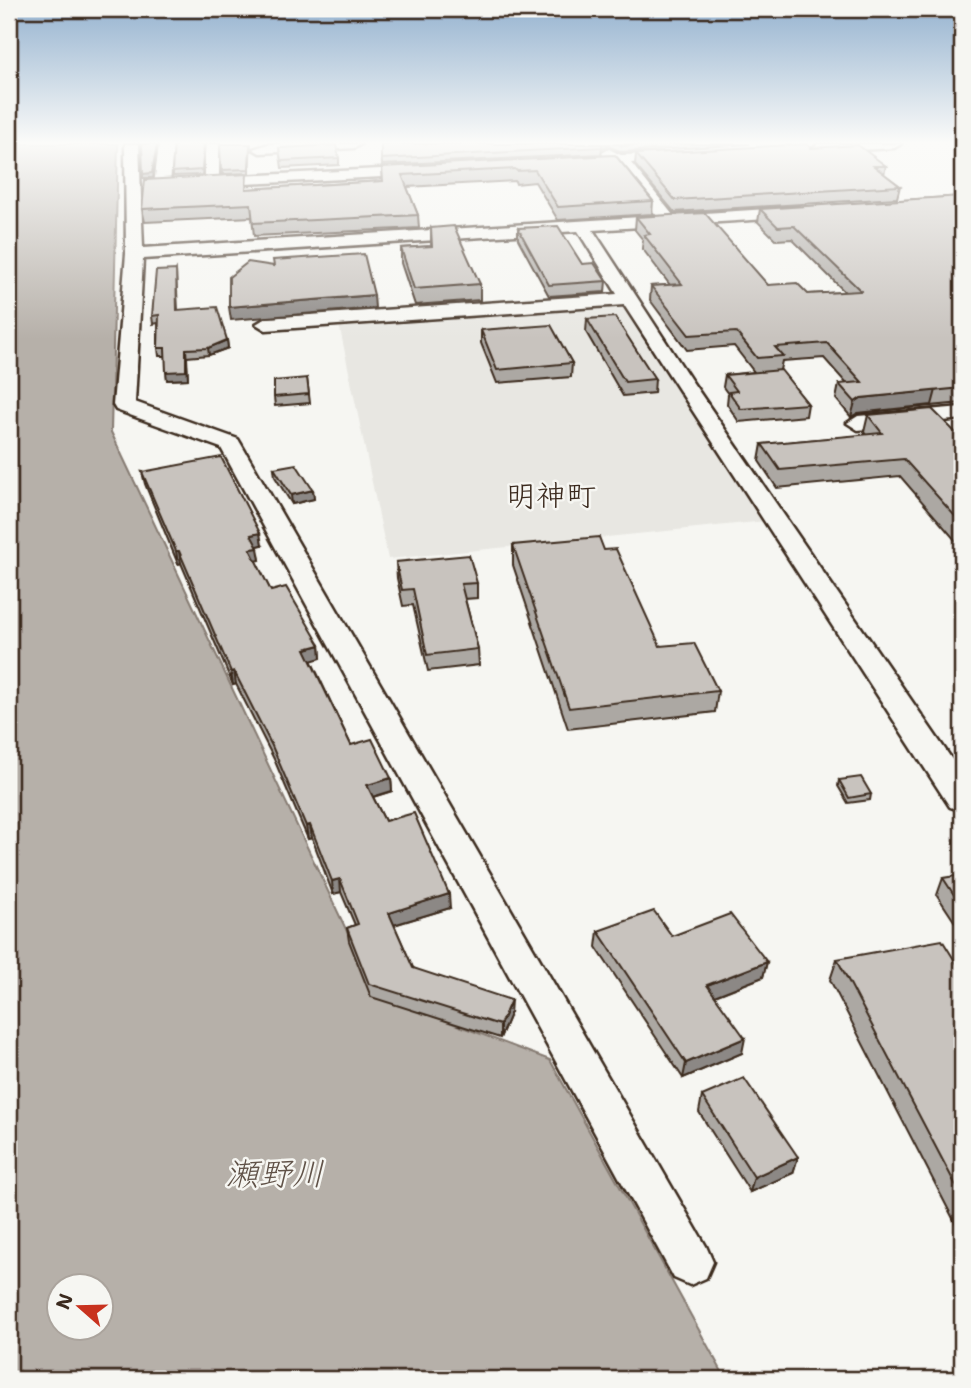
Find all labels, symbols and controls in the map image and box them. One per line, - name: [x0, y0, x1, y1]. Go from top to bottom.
- district label: 明神町: [506, 475, 596, 516]
- water label: 瀬野川: [226, 1151, 325, 1196]
- north arrow: [46, 1272, 116, 1342]
- text: N: [50, 1290, 79, 1313]

